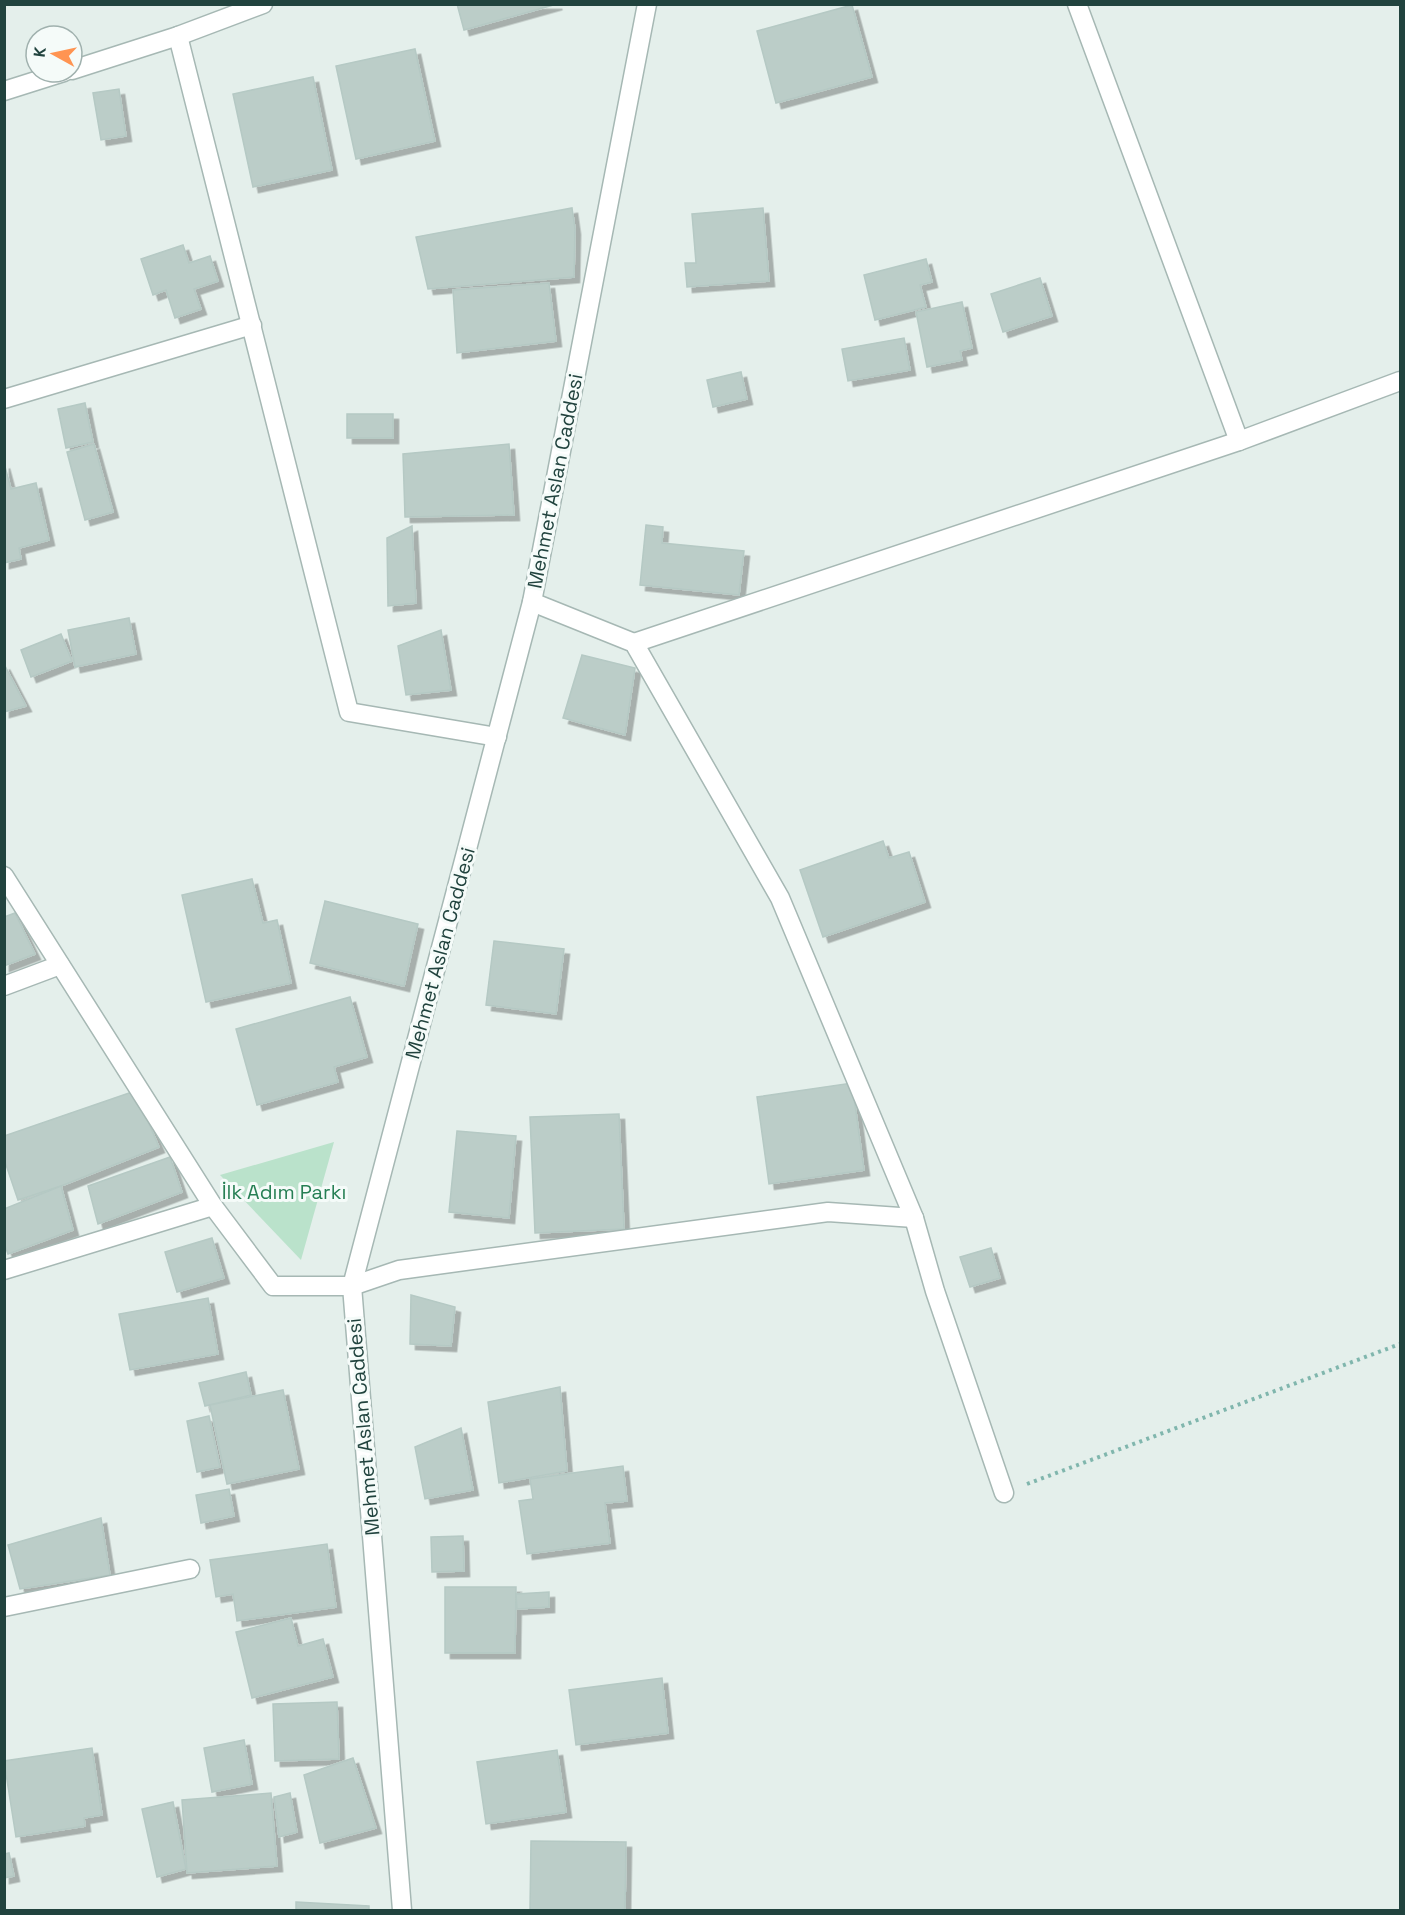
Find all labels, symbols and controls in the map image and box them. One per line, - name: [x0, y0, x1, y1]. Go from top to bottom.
- north arrow: [24, 24, 84, 84]
- text: K: [29, 46, 51, 58]
- street label: Mehmet Aslan Caddesi: [521, 371, 589, 591]
- street label: Mehmet Aslan Caddesi: [399, 844, 481, 1062]
- park label: İlk Adım Parkı: [222, 1179, 346, 1205]
- street label: Mehmet Aslan Caddesi: [341, 1317, 385, 1537]

